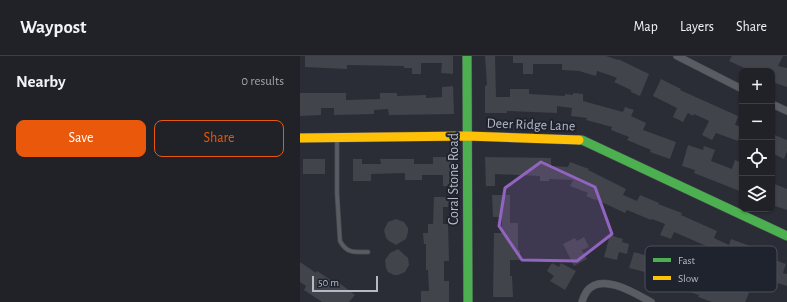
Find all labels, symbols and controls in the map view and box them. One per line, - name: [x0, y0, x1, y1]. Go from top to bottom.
- text: Waypost: [20, 18, 87, 37]
- text: Map: [633, 20, 658, 34]
- text: Layers: [680, 20, 714, 34]
- text: Share: [736, 20, 767, 34]
- map controls: [739, 68, 775, 212]
- button: +: [739, 68, 775, 104]
- text: Nearby: [16, 73, 66, 90]
- text: 0 results: [241, 75, 284, 88]
- button: −: [739, 104, 775, 140]
- street label: Deer Ridge Lane: [486, 116, 575, 134]
- button: Save: [16, 120, 146, 157]
- button: Share: [154, 120, 284, 157]
- street label: Coral Stone Road: [447, 133, 461, 225]
- button: locate: [739, 140, 775, 176]
- button: layers: [739, 176, 775, 212]
- legend: [645, 246, 777, 292]
- text: Fast: [678, 255, 696, 266]
- text: Slow: [678, 273, 699, 284]
- scale bar: [312, 274, 378, 293]
- text: 50 m: [318, 277, 339, 288]

